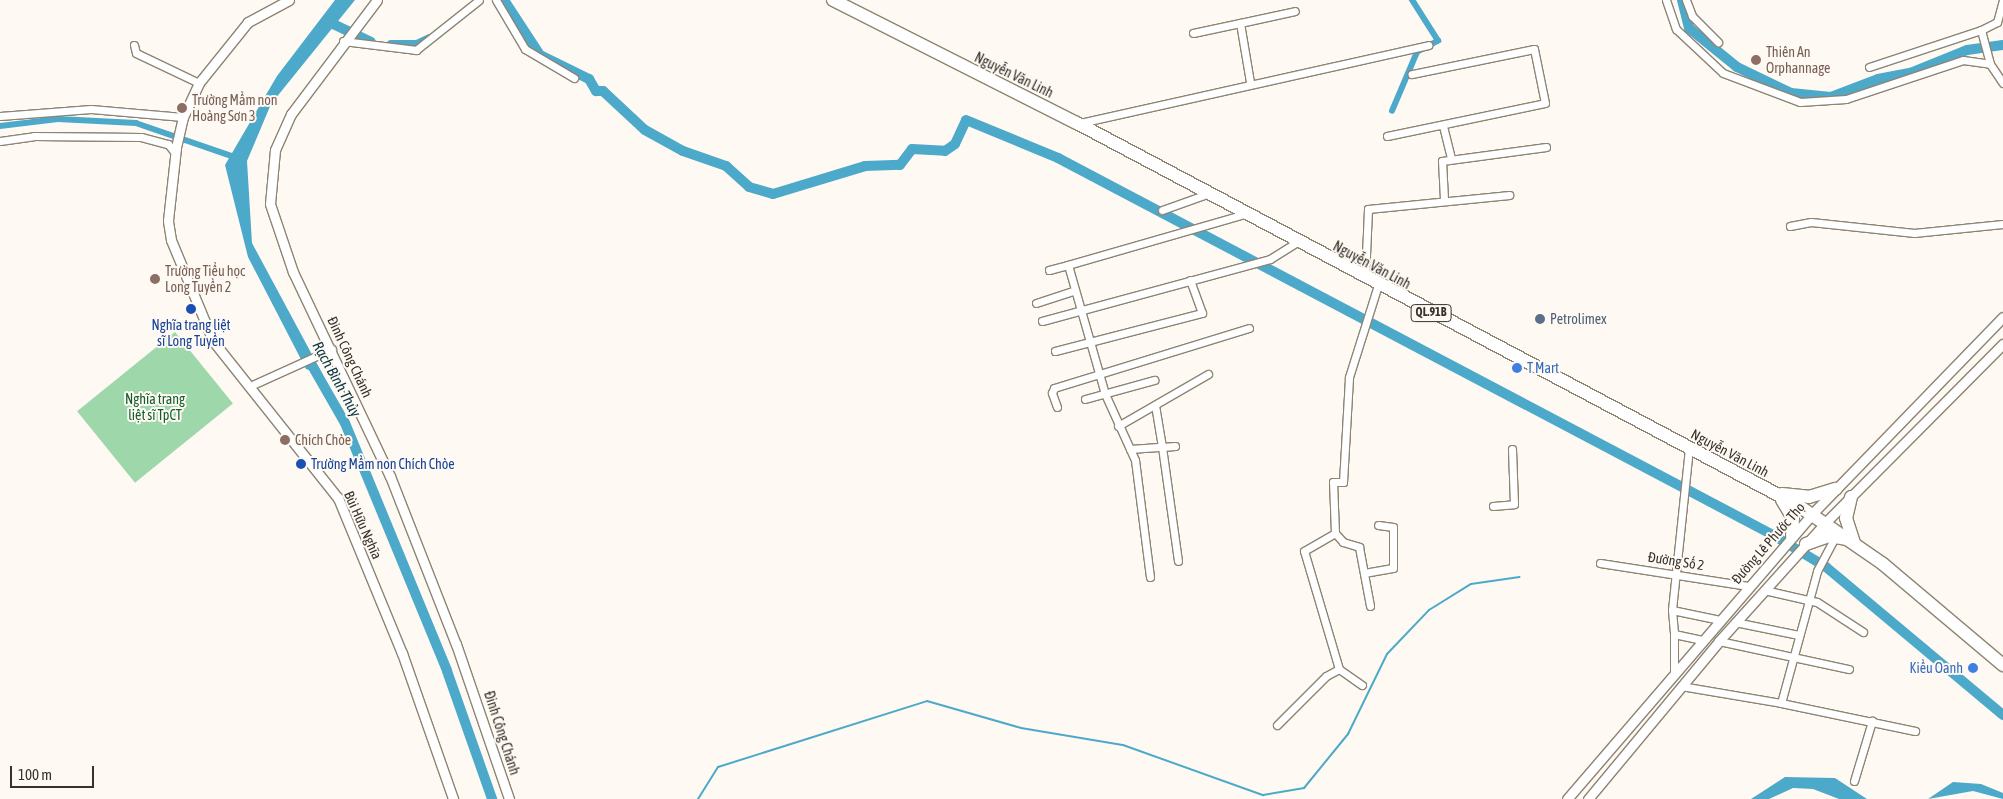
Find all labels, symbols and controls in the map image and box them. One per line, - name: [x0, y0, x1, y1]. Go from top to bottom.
- place label: Thiên An Orphannage: [1766, 44, 1830, 76]
- street label: Nguyễn Văn Linh: [972, 49, 1056, 101]
- marker: Thiên An Orphannage: [1750, 54, 1762, 66]
- place label: Trường Mầm non Hoàng Sơn 3: [192, 92, 278, 124]
- marker: Trường Mầm non Hoàng Sơn 3: [176, 102, 188, 114]
- street label: Nguyễn Văn Linh: [1330, 237, 1414, 293]
- place label: Trường Tiểu học Long Tuyền 2: [165, 263, 245, 296]
- marker: Trường Tiểu học Long Tuyền 2: [149, 273, 161, 285]
- marker: Nghĩa trang liệt sĩ Long Tuyền: [185, 303, 197, 315]
- road number: QL.91B: [1410, 304, 1452, 322]
- place label: Petrolimex: [1550, 311, 1607, 327]
- marker: Petrolimex: [1534, 313, 1546, 325]
- street label: Đinh Công Chánh: [324, 314, 376, 400]
- place label: Nghĩa trang liệt sĩ Long Tuyền: [151, 317, 231, 350]
- water label: Rạch Bình Thủy: [309, 338, 365, 420]
- place label: T Mart: [1527, 360, 1559, 376]
- marker: T Mart: [1511, 362, 1523, 374]
- park label: Nghĩa trang liệt sĩ TpCT: [125, 391, 185, 424]
- street label: Nguyễn Văn Linh: [1688, 425, 1772, 481]
- place label: Chích Chòe: [295, 432, 351, 448]
- marker: Chích Chòe: [279, 434, 291, 446]
- place label: Trường Mầm non Chích Chòe: [311, 456, 455, 472]
- marker: Trường Mầm non Chích Chòe: [295, 458, 307, 470]
- street label: Bùi Hữu Nghĩa: [340, 488, 386, 562]
- street label: Đường Lê Phước Thọ: [1728, 499, 1808, 587]
- street label: Đường Số 2: [1647, 548, 1705, 574]
- place label: Kiều Oanh: [1910, 660, 1963, 676]
- marker: Kiều Oanh: [1967, 662, 1979, 674]
- street label: Đinh Công Chánh: [481, 689, 523, 777]
- scale bar: [12, 756, 96, 788]
- text: 100 m: [18, 766, 52, 783]

